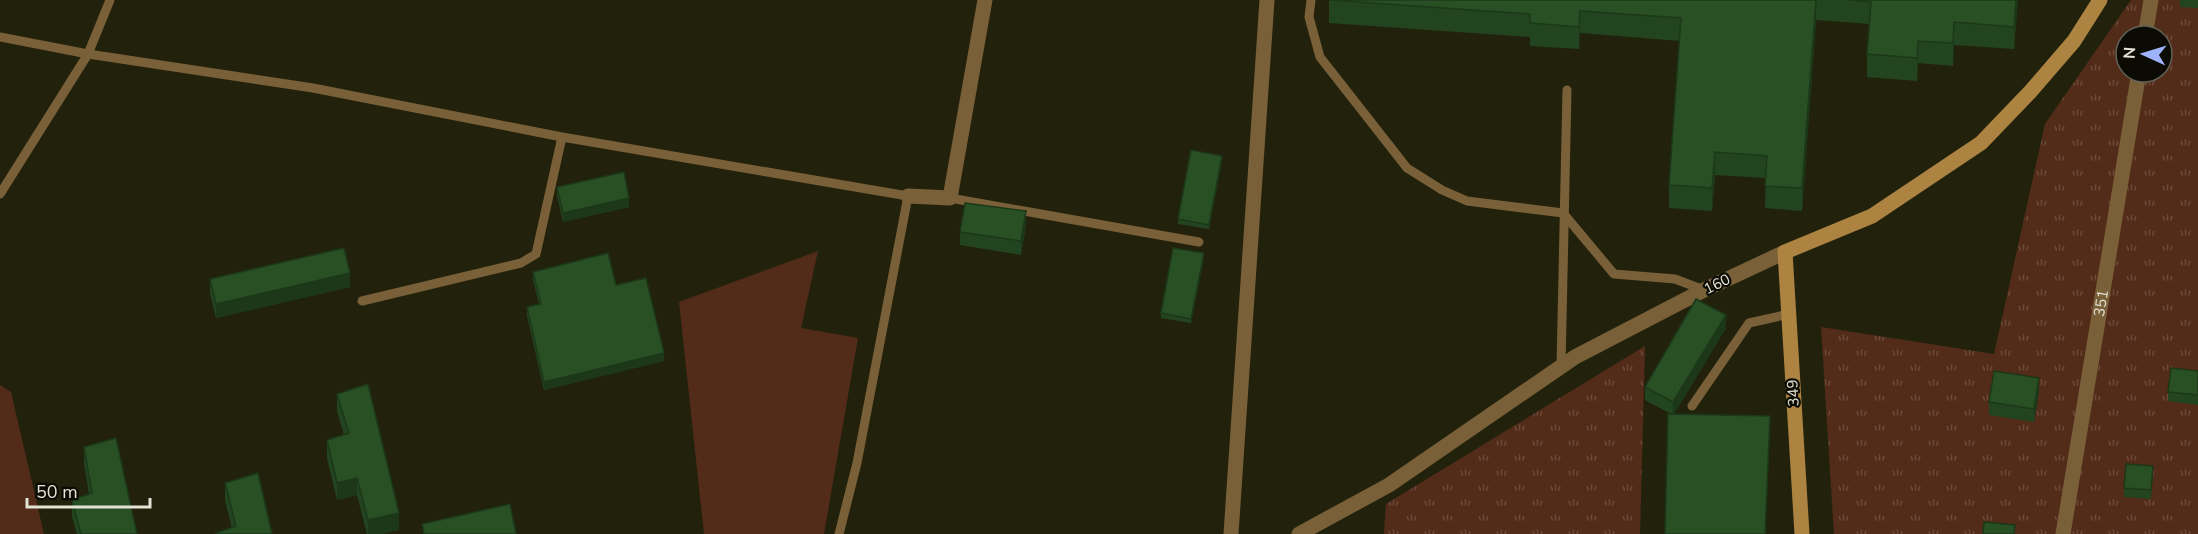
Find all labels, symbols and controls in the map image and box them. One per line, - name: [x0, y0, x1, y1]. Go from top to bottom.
- north arrow: [2114, 24, 2174, 84]
- text: N: [2119, 46, 2141, 60]
- street label: 160: [1700, 269, 1734, 299]
- street label: 351: [2089, 288, 2113, 318]
- street label: 349: [1782, 379, 1804, 407]
- scale bar: [27, 471, 150, 509]
- text: 50 m: [36, 480, 78, 504]

